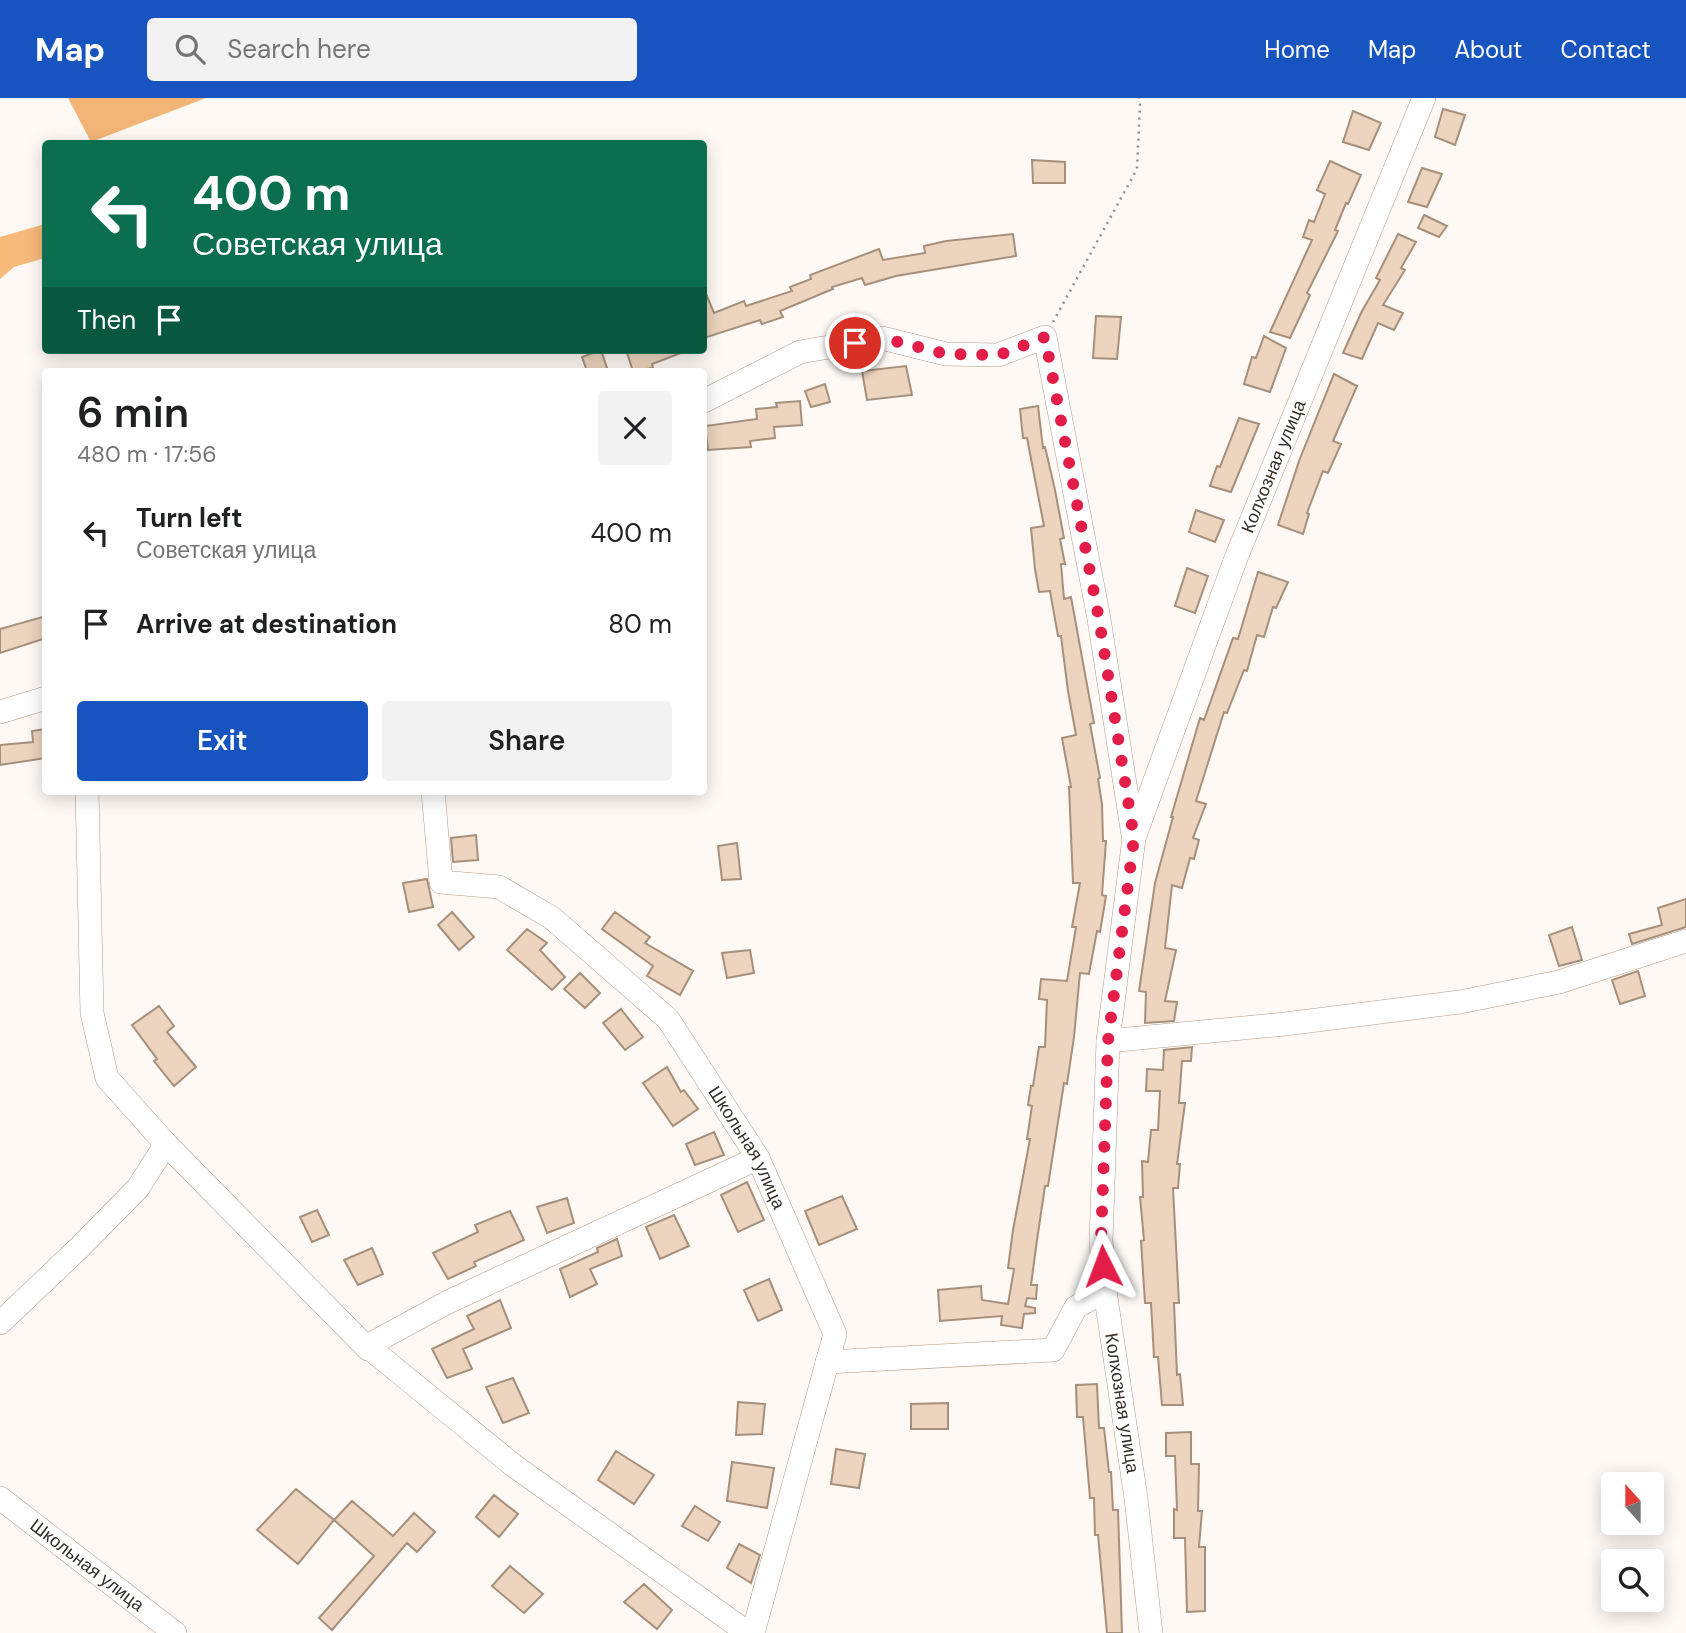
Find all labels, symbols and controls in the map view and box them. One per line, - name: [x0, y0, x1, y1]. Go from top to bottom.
- search box: [147, 18, 637, 81]
- text: Map: [35, 28, 105, 71]
- icon: search: [171, 30, 209, 68]
- text: Search here: [227, 32, 371, 66]
- text: Home: [1264, 34, 1330, 65]
- text: Map: [1368, 34, 1416, 65]
- text: About: [1454, 34, 1523, 65]
- text: Contact: [1561, 34, 1651, 65]
- text: 400 m: [192, 161, 350, 225]
- icon: left: [77, 168, 168, 259]
- text: Советская улица: [192, 223, 443, 265]
- icon: arrive: [150, 301, 188, 339]
- text: Then: [77, 303, 136, 337]
- pin: [825, 313, 885, 373]
- icon: arrive: [836, 324, 874, 362]
- text: 6 min: [77, 385, 189, 440]
- button: close: [598, 391, 672, 465]
- street label: Колхозная улица: [1236, 395, 1312, 536]
- text: 480 m · 17:56: [77, 439, 217, 469]
- text: Turn left: [136, 501, 243, 535]
- icon: left: [77, 514, 115, 552]
- text: 400 m: [591, 516, 672, 550]
- text: Советская улица: [136, 535, 316, 565]
- icon: arrive: [77, 605, 115, 643]
- text: Arrive at destination: [136, 607, 397, 641]
- text: 80 m: [608, 607, 672, 641]
- button: Exit: [77, 701, 368, 781]
- button: Share: [382, 701, 672, 781]
- street label: Школьная улица: [703, 1081, 791, 1214]
- position arrow: [1066, 1229, 1140, 1303]
- street label: Колхозная улица: [1099, 1331, 1145, 1476]
- north arrow: [1601, 1472, 1664, 1535]
- map controls: [1601, 1472, 1664, 1612]
- street label: Школьная улица: [25, 1513, 150, 1617]
- button: search: [1601, 1549, 1664, 1612]

